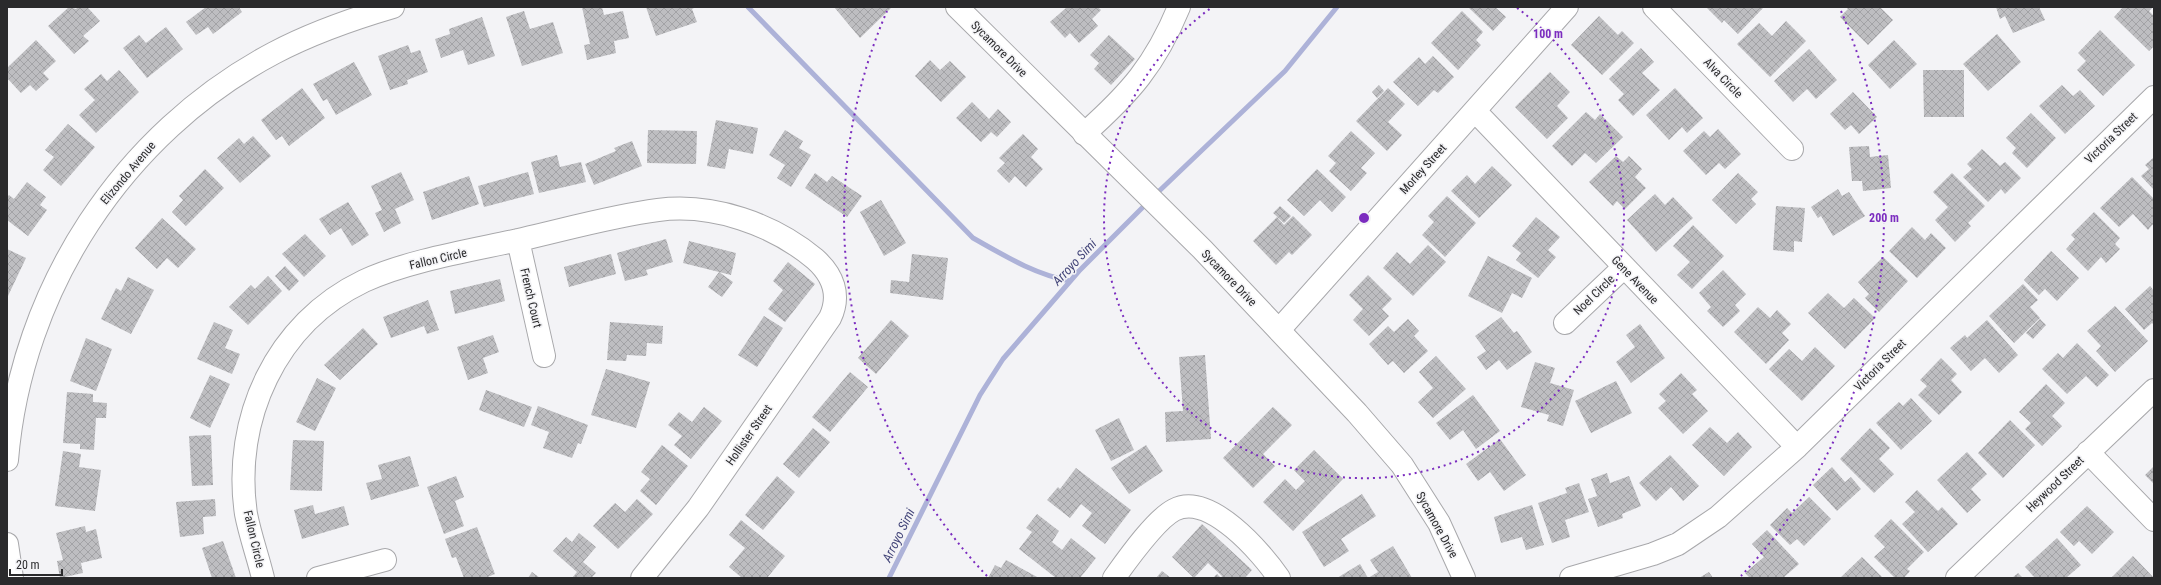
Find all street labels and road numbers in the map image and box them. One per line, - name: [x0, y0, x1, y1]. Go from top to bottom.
- street label: Sycamore Drive: [968, 18, 1030, 80]
- street label: Alva Circle: [1701, 55, 1746, 101]
- street label: Victoria Street: [2082, 109, 2140, 166]
- street label: Elizondo Avenue: [98, 138, 159, 207]
- street label: Morley Street: [1397, 141, 1450, 197]
- street label: Fallon Circle: [408, 246, 468, 272]
- street label: Sycamore Drive: [1198, 247, 1260, 310]
- street label: Gene Avenue: [1609, 253, 1662, 307]
- street label: French Court: [517, 267, 545, 330]
- street label: Noel Circle: [1571, 272, 1618, 318]
- street label: Victoria Street: [1851, 336, 1909, 394]
- street label: Hollister Street: [723, 402, 775, 468]
- street label: Heywood Street: [2023, 453, 2087, 515]
- street label: Sycamore Drive: [1413, 490, 1461, 561]
- street label: Fallon Circle: [241, 509, 267, 569]

